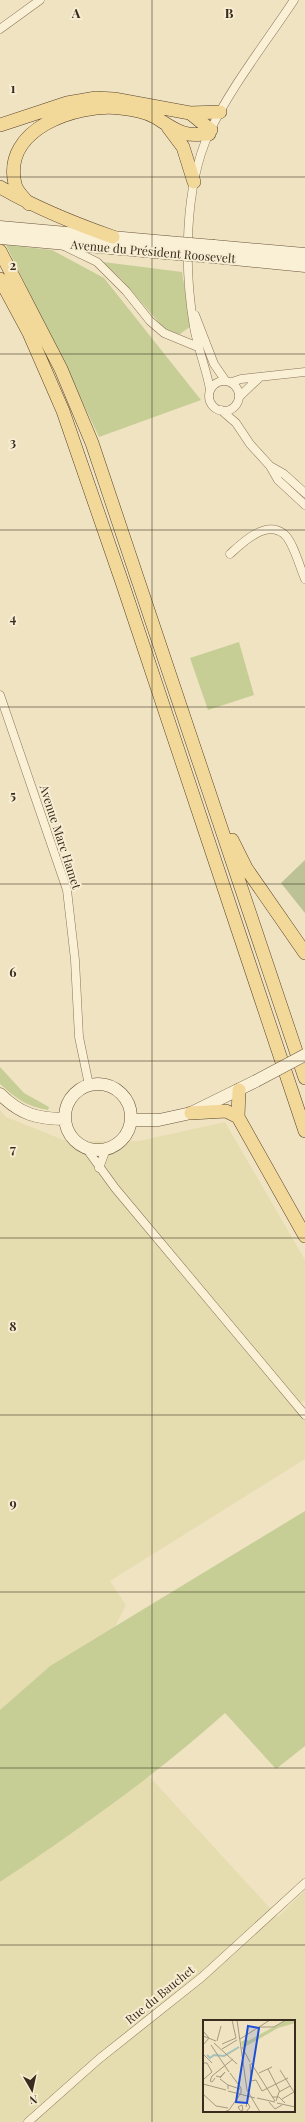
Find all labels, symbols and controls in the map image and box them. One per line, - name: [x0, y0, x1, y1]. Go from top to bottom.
- text: A: [71, 4, 81, 21]
- text: B: [225, 4, 234, 21]
- text: 1: [11, 79, 16, 96]
- street label: Avenue du Président Roosevelt: [69, 236, 237, 266]
- text: 2: [10, 256, 17, 273]
- text: 3: [10, 433, 16, 450]
- text: 4: [10, 609, 17, 626]
- street label: Avenue Marc Hamet: [36, 782, 86, 892]
- text: 5: [10, 786, 16, 803]
- text: 6: [9, 963, 17, 980]
- text: 7: [10, 1140, 16, 1157]
- text: 8: [9, 1317, 17, 1334]
- text: 9: [9, 1494, 17, 1511]
- street label: Rue du Bauchet: [122, 1961, 198, 2027]
- inset map: [203, 2020, 295, 2112]
- north arrow: [12, 2070, 52, 2110]
- text: N: [28, 2092, 39, 2108]

